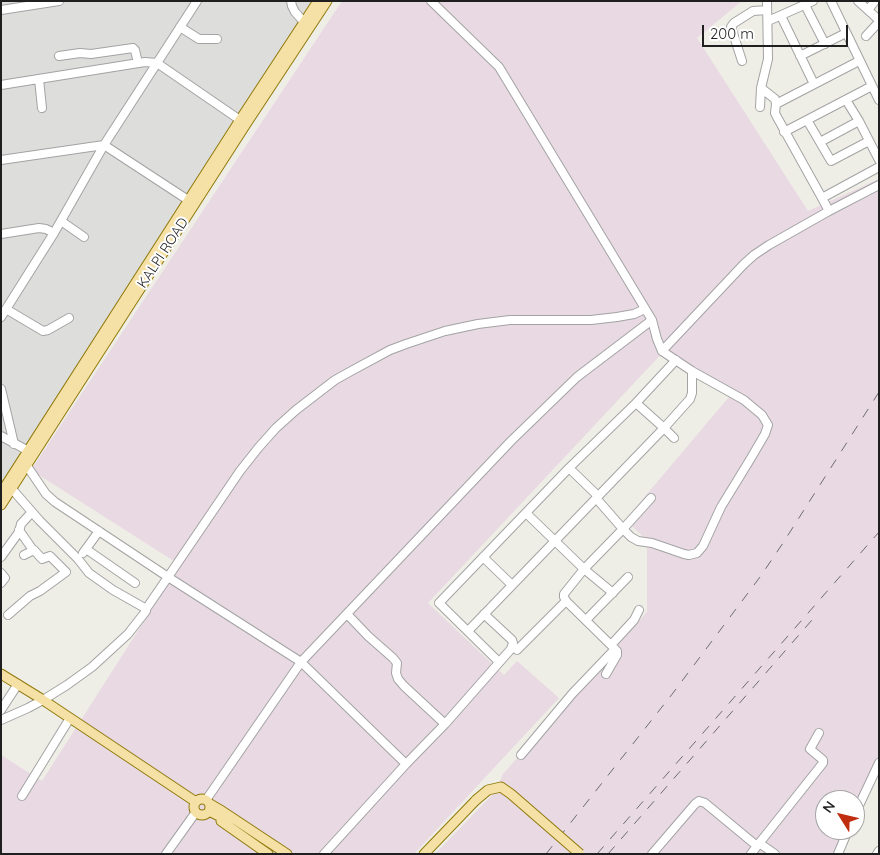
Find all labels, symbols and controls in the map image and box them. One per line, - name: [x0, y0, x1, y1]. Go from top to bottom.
- scale bar: [705, 15, 851, 47]
- text: 200 m: [710, 24, 754, 43]
- street label: KALPI ROAD: [134, 215, 192, 291]
- north arrow: [815, 790, 865, 840]
- text: N: [818, 797, 839, 816]

